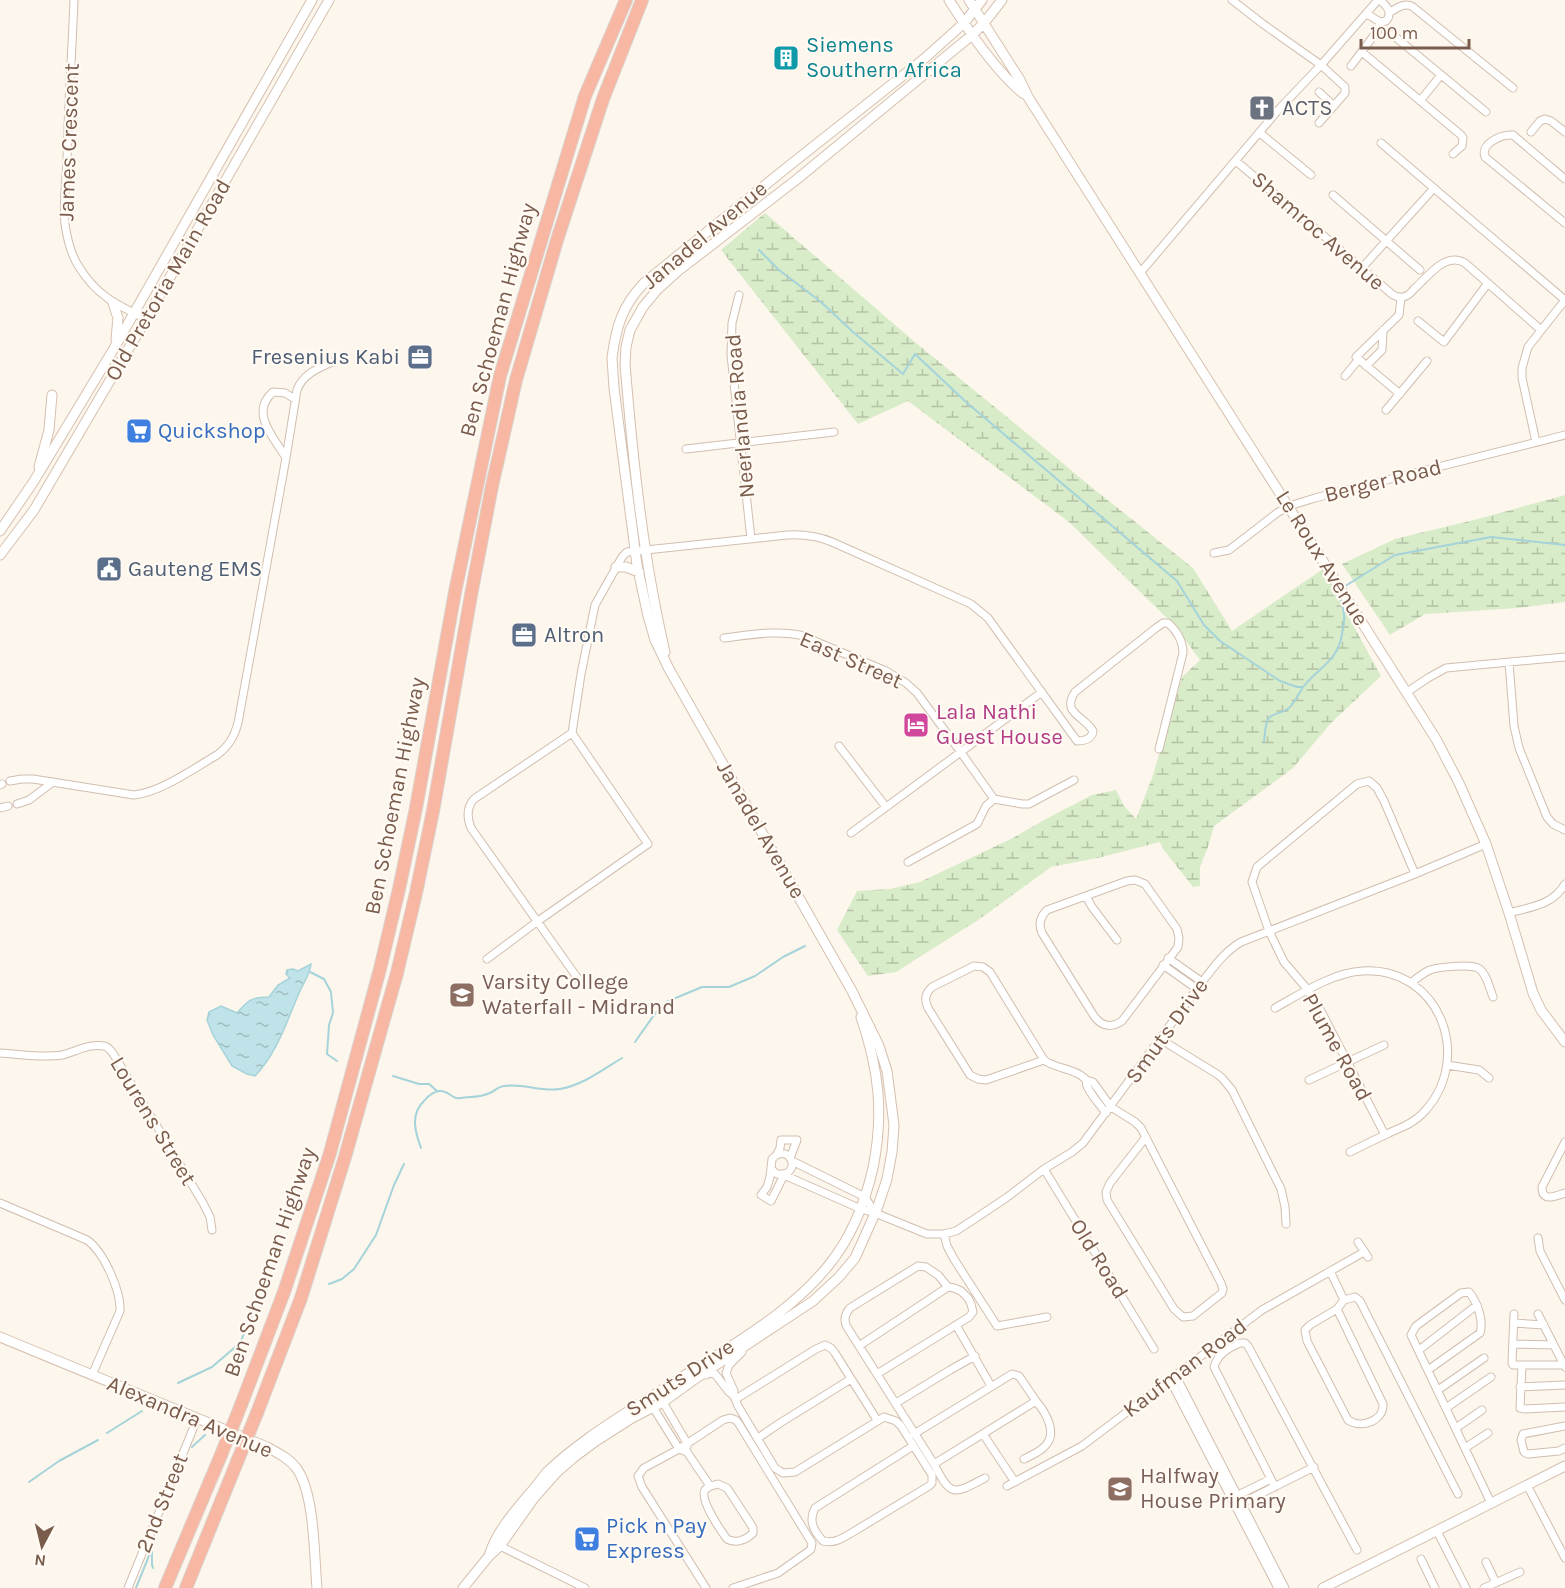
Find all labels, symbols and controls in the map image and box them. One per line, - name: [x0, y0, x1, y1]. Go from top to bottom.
- scale bar: [1361, 12, 1469, 50]
- text: 100 m: [1370, 22, 1418, 44]
- place label: Siemens Southern Africa: [806, 32, 962, 83]
- building icon: Siemens Southern Africa: [771, 43, 801, 73]
- street label: James Crescent: [53, 63, 85, 221]
- church icon: ACTS: [1247, 93, 1277, 123]
- place label: ACTS: [1282, 95, 1332, 121]
- street label: Shamroc Avenue: [1246, 166, 1390, 296]
- street label: Old Pretoria Main Road: [100, 174, 236, 386]
- street label: Janadel Avenue: [637, 175, 773, 295]
- street label: Ben Schoeman Highway: [454, 200, 542, 440]
- street label: Neerlandia Road: [720, 333, 760, 499]
- office icon: Fresenius Kabi: [405, 342, 435, 372]
- place label: Fresenius Kabi: [251, 344, 400, 370]
- supermarket icon: Quickshop: [124, 416, 154, 446]
- place label: Quickshop: [158, 418, 266, 444]
- street label: Berger Road: [1322, 454, 1444, 508]
- street label: Le Roux Avenue: [1270, 486, 1374, 630]
- public building icon: Gauteng EMS: [94, 554, 124, 584]
- place label: Gauteng EMS: [128, 556, 262, 582]
- office icon: Altron: [509, 620, 539, 650]
- place label: Altron: [544, 622, 604, 648]
- street label: East Street: [795, 626, 907, 694]
- street label: Ben Schoeman Highway: [359, 675, 431, 917]
- place label: Lala Nathi Guest House: [936, 699, 1063, 750]
- hotel icon: Lala Nathi Guest House: [901, 710, 931, 740]
- street label: Janadel Avenue: [711, 757, 811, 903]
- place label: Varsity College Waterfall - Midrand: [482, 969, 675, 1020]
- street label: Smuts Drive: [1120, 973, 1214, 1089]
- school or university icon: Varsity College Waterfall - Midrand: [447, 980, 477, 1010]
- street label: Plume Road: [1297, 988, 1377, 1106]
- street label: Lourens Street: [104, 1052, 202, 1190]
- street label: Ben Schoeman Highway: [218, 1144, 322, 1380]
- street label: Old Road: [1064, 1214, 1134, 1304]
- street label: Kaufman Road: [1118, 1313, 1252, 1423]
- street label: Smuts Drive: [621, 1333, 739, 1423]
- street label: Alexandra Avenue: [103, 1370, 277, 1464]
- street label: 2nd Street: [130, 1450, 194, 1556]
- place label: Halfway House Primary: [1140, 1463, 1286, 1514]
- school or university icon: Halfway House Primary: [1105, 1474, 1135, 1504]
- place label: Pick n Pay Express: [606, 1513, 707, 1564]
- north arrow: [12, 1516, 72, 1576]
- supermarket icon: Pick n Pay Express: [572, 1524, 602, 1554]
- text: N: [33, 1550, 47, 1571]

